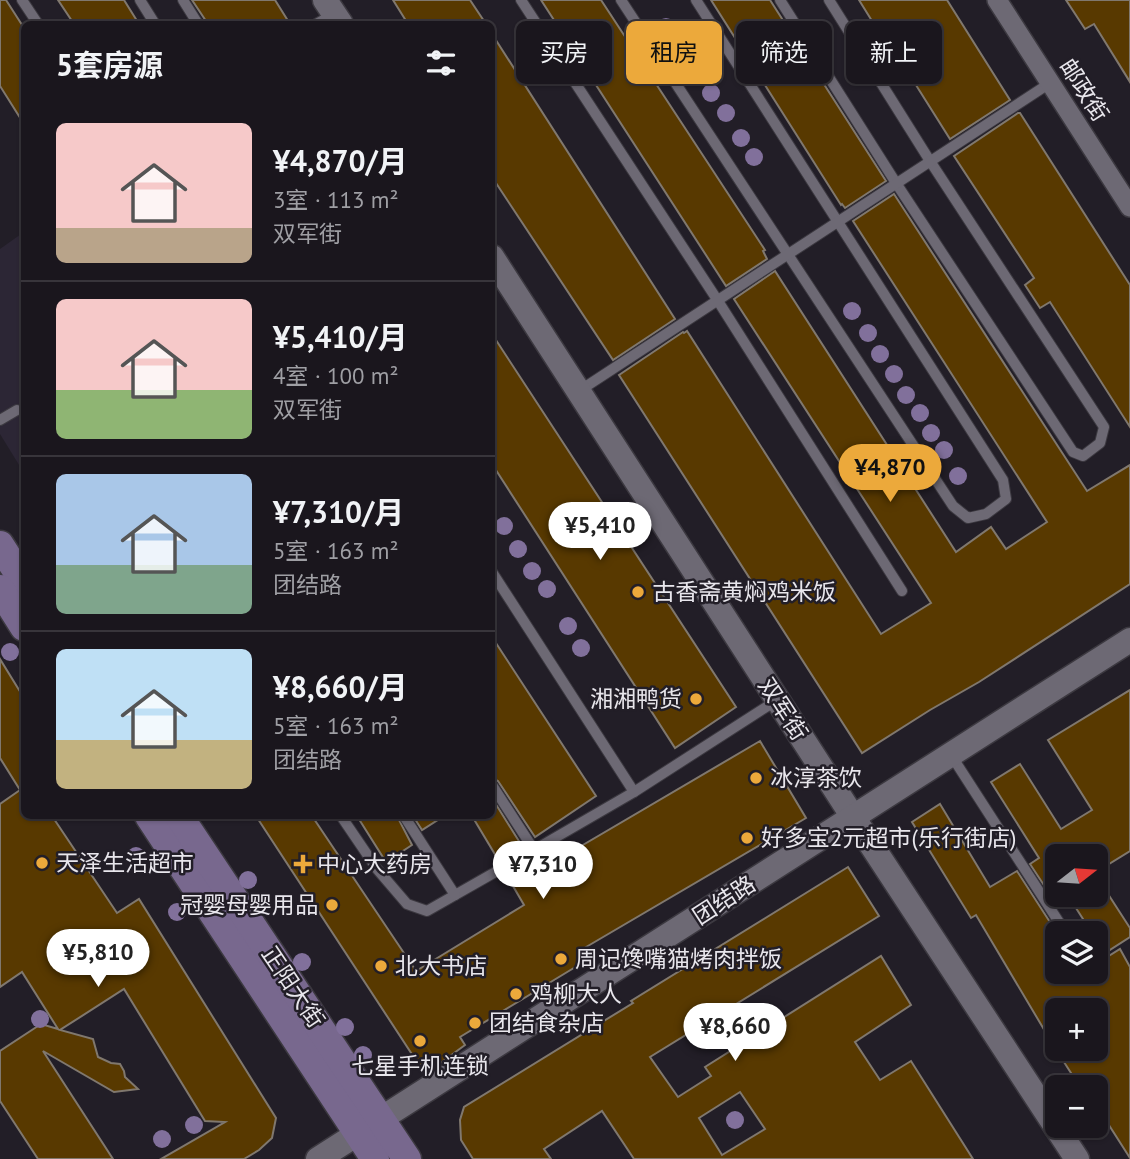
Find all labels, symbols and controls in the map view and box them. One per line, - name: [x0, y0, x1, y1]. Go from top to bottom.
- chip: 买房: [516, 21, 612, 84]
- chip: 租房: [626, 21, 722, 84]
- chip: 筛选: [736, 21, 832, 84]
- chip: 新上: [846, 21, 942, 84]
- icon: filters: [422, 44, 460, 82]
- text: 5套房源: [56, 45, 163, 84]
- street label: 邮政街: [1053, 53, 1115, 127]
- text: ¥4,870/月: [273, 141, 408, 180]
- icon: home: [112, 151, 196, 235]
- text: 3室 · 113 m²: [273, 185, 398, 214]
- text: 双军街: [273, 219, 342, 248]
- text: ¥5,410/月: [273, 317, 408, 356]
- icon: home: [112, 327, 196, 411]
- text: 4室 · 100 m²: [273, 361, 398, 390]
- text: 双军街: [273, 395, 342, 424]
- pin: ¥4,870: [833, 444, 947, 504]
- text: ¥4,870: [854, 452, 926, 481]
- text: ¥7,310/月: [273, 492, 404, 531]
- icon: home: [112, 502, 196, 586]
- pin: ¥5,410: [543, 503, 657, 562]
- text: ¥5,410: [564, 510, 636, 539]
- text: 5室 · 163 m²: [273, 536, 398, 565]
- text: 团结路: [273, 570, 342, 599]
- place label: 古香斋黄焖鸡米饭: [652, 577, 836, 606]
- marker: 古香斋黄焖鸡米饭: [630, 584, 646, 600]
- text: ¥8,660/月: [273, 667, 408, 706]
- street label: 双军街: [752, 672, 814, 746]
- icon: home: [112, 677, 196, 761]
- place label: 湘湘鸭货: [590, 684, 682, 713]
- marker: 湘湘鸭货: [688, 691, 704, 707]
- text: 5室 · 163 m²: [273, 711, 398, 740]
- text: 团结路: [273, 745, 342, 774]
- place label: 冰淳茶饮: [770, 763, 862, 792]
- marker: 冰淳茶饮: [748, 770, 764, 786]
- place label: 好多宝2元超市(乐行街店): [761, 823, 1016, 852]
- marker: 好多宝2元超市(乐行街店): [739, 830, 755, 846]
- pin: ¥7,310: [486, 842, 600, 901]
- north arrow: [1045, 844, 1108, 906]
- map controls: [1045, 844, 1108, 1138]
- place label: 天泽生活超市: [56, 848, 194, 877]
- place label: 中心大药房: [317, 849, 432, 878]
- text: ¥7,310: [509, 849, 577, 878]
- marker: 天泽生活超市: [34, 855, 50, 871]
- marker: 中心大药房: [295, 856, 311, 872]
- street label: 团结路: [687, 869, 761, 931]
- place label: 冠婴母婴用品: [180, 890, 318, 919]
- marker: 冠婴母婴用品: [324, 897, 340, 913]
- button: layers: [1045, 921, 1108, 984]
- pin: ¥5,810: [41, 930, 155, 989]
- text: ¥5,810: [62, 937, 134, 966]
- street label: 正阳大街: [256, 940, 331, 1033]
- place label: 周记馋嘴猫烤肉拌饭: [575, 944, 782, 973]
- place label: 北大书店: [395, 951, 487, 980]
- marker: 周记馋嘴猫烤肉拌饭: [553, 951, 569, 967]
- marker: 北大书店: [373, 958, 389, 974]
- place label: 鸡柳大人: [530, 979, 622, 1008]
- marker: 鸡柳大人: [508, 986, 524, 1002]
- button: +: [1045, 998, 1108, 1061]
- pin: ¥8,660: [678, 1004, 792, 1063]
- place label: 团结食杂店: [489, 1008, 604, 1037]
- text: ¥8,660: [699, 1011, 771, 1040]
- marker: 团结食杂店: [467, 1015, 483, 1031]
- marker: 七星手机连锁: [412, 1033, 428, 1049]
- place label: 七星手机连锁: [351, 1051, 489, 1080]
- button: −: [1045, 1075, 1108, 1138]

